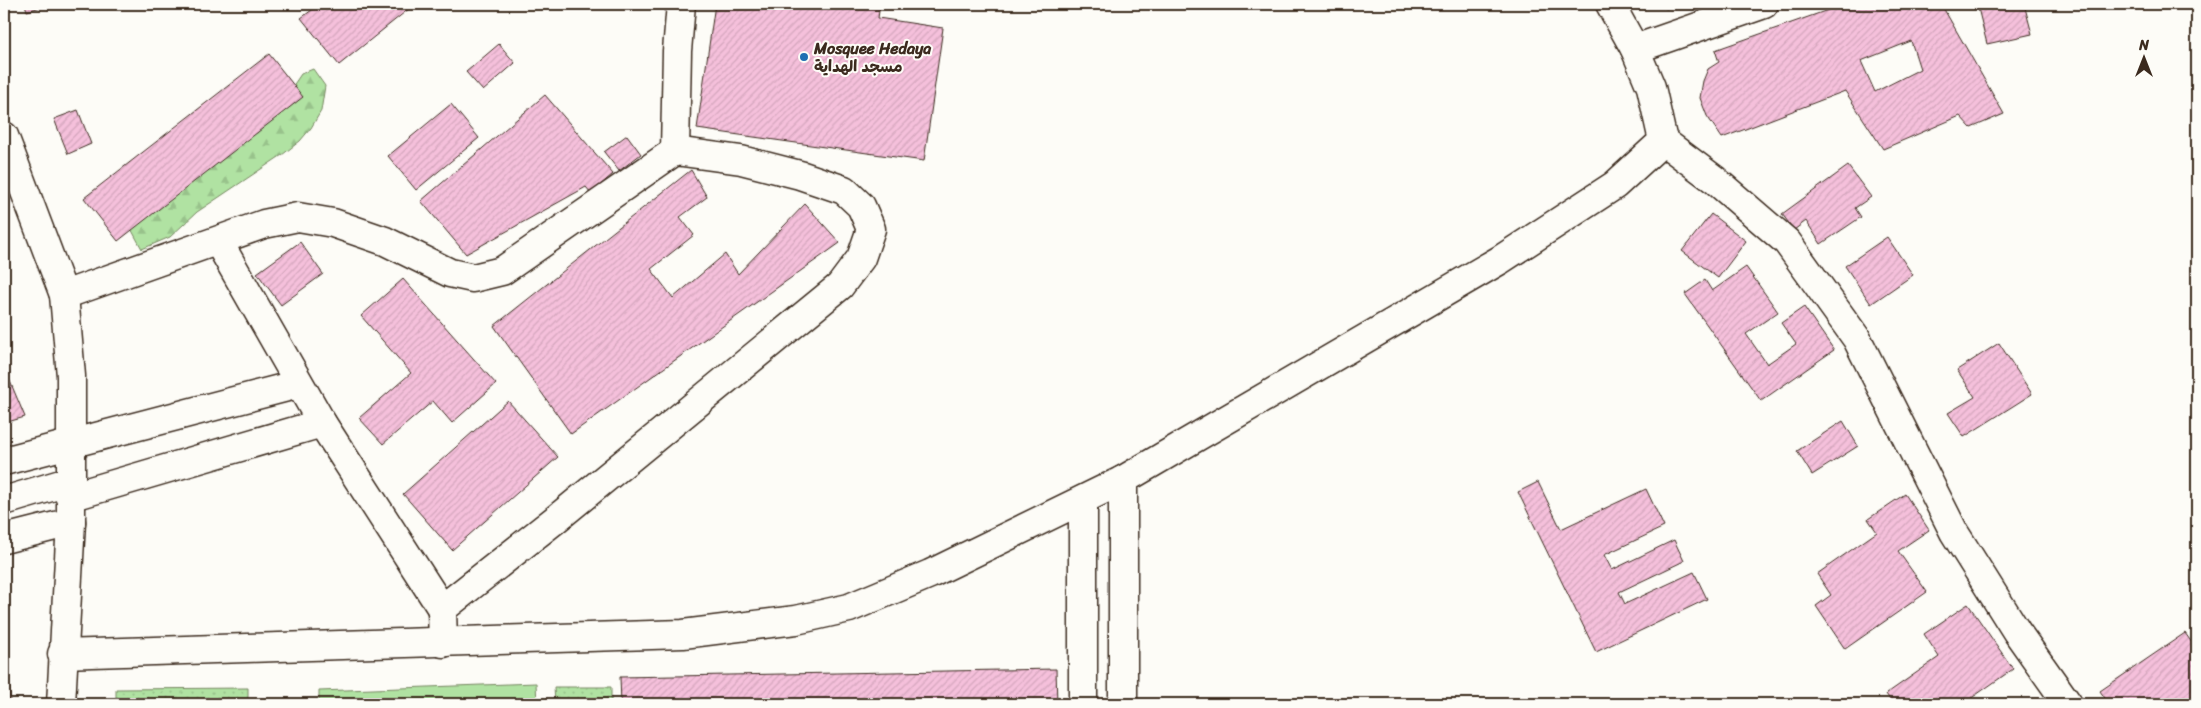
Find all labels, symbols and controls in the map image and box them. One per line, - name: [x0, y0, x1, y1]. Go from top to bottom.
- north arrow: [2118, 32, 2168, 82]
- text: N: [2138, 33, 2149, 58]
- place label: Mosquee Hedaya مسجد الهداية: [813, 34, 931, 81]
- marker: Mosquee Hedaya مسجد الهداية: [798, 51, 810, 63]

